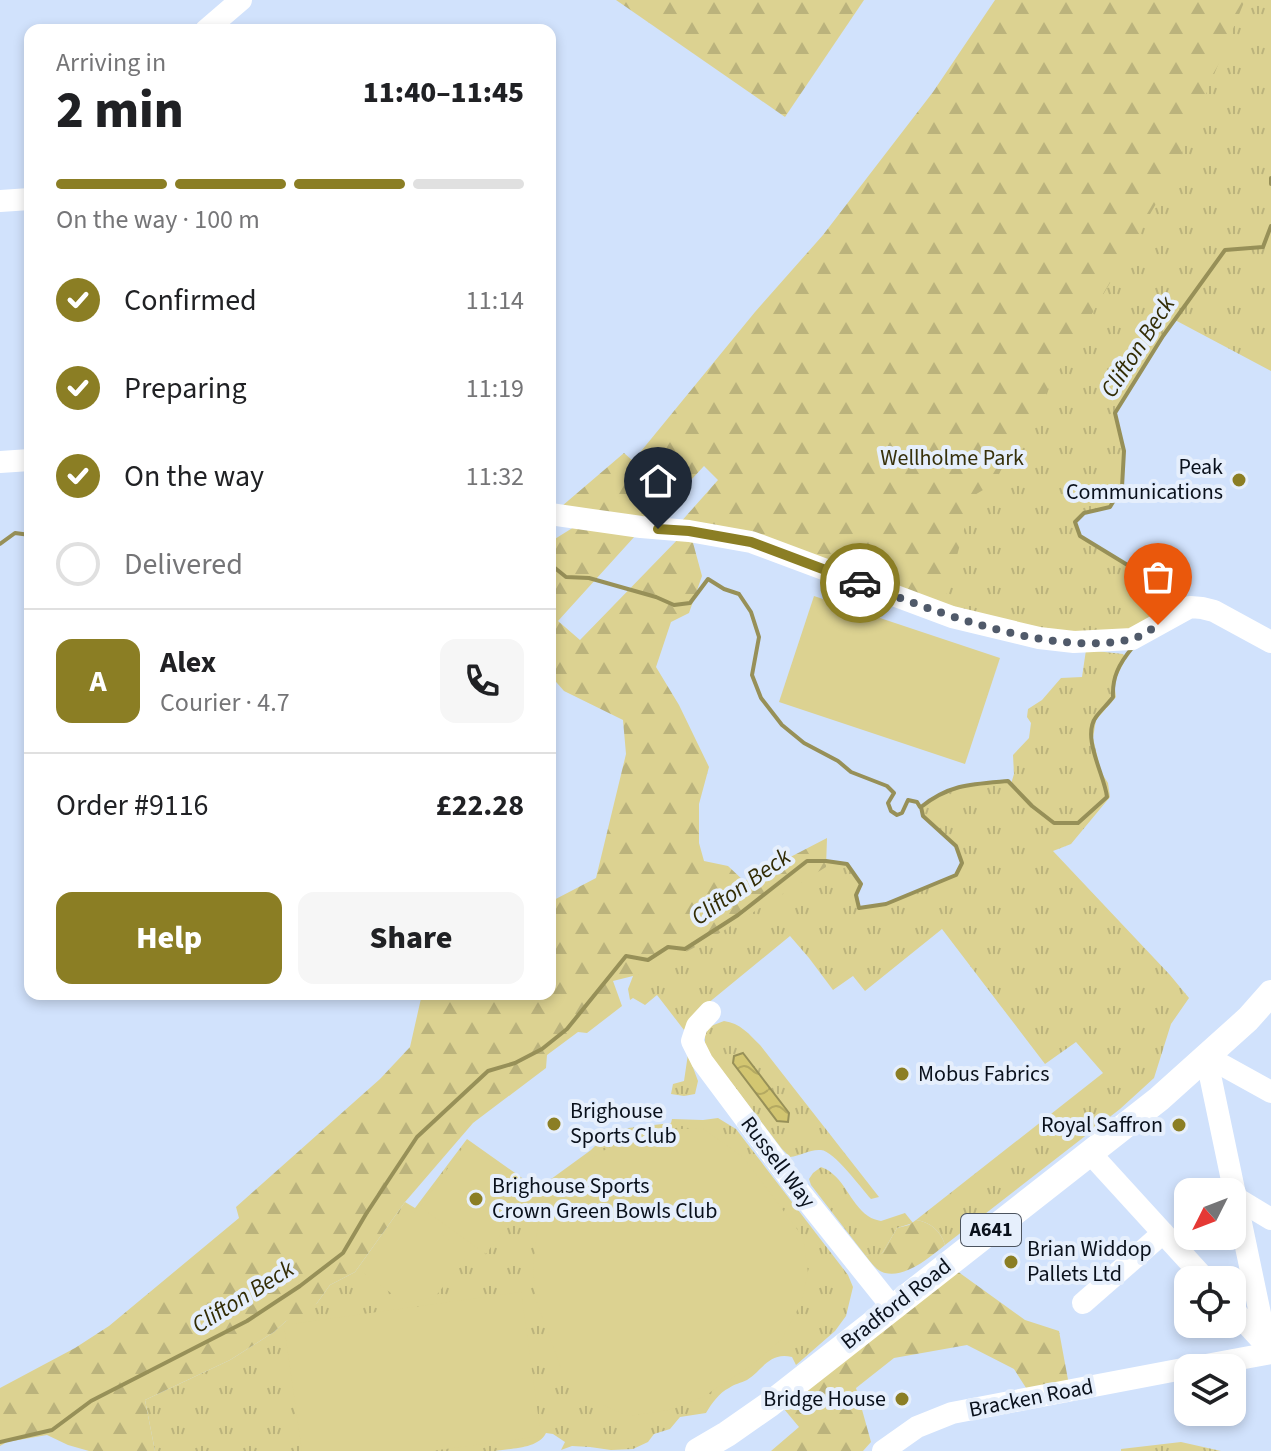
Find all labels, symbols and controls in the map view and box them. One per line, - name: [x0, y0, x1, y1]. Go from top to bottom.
- text: Arriving in: [56, 44, 166, 81]
- text: 11:40–11:45: [363, 71, 524, 114]
- text: 2 min: [56, 74, 184, 148]
- text: On the way · 100 m: [56, 201, 260, 238]
- icon: check: [56, 278, 100, 322]
- text: Confirmed: [124, 279, 257, 322]
- text: 11:14: [466, 282, 524, 319]
- water label: Clifton Beck: [1092, 289, 1184, 405]
- icon: check: [56, 366, 100, 410]
- text: Preparing: [124, 367, 247, 410]
- text: 11:19: [466, 370, 524, 407]
- park label: Wellholme Park: [880, 442, 1024, 474]
- pin: [624, 447, 692, 529]
- place label: Peak Communications: [1066, 451, 1223, 508]
- icon: check: [56, 454, 100, 498]
- text: On the way: [124, 455, 264, 498]
- text: 11:32: [466, 458, 524, 495]
- icon: home: [636, 459, 680, 503]
- marker: Peak Communications: [1230, 471, 1248, 489]
- text: Delivered: [124, 543, 243, 586]
- courier: [820, 543, 900, 623]
- pin: [1124, 543, 1192, 625]
- icon: bag: [1136, 555, 1180, 599]
- icon: car: [838, 561, 882, 605]
- button: phone: [440, 639, 524, 723]
- text: Alex: [160, 641, 216, 684]
- text: A: [89, 660, 107, 703]
- text: Courier · 4.7: [160, 684, 290, 721]
- text: Order #9116: [56, 784, 209, 827]
- text: £22.28: [436, 784, 524, 827]
- water label: Clifton Beck: [684, 839, 799, 934]
- button: Help: [56, 892, 282, 984]
- button: Share: [298, 892, 524, 984]
- place label: Mobus Fabrics: [918, 1058, 1049, 1090]
- marker: Mobus Fabrics: [893, 1065, 911, 1083]
- place label: Brighouse Sports Club: [570, 1095, 677, 1152]
- street label: Russell Way: [733, 1109, 824, 1215]
- place label: Royal Saffron: [1041, 1109, 1163, 1141]
- marker: Brighouse Sports Club: [545, 1115, 563, 1133]
- marker: Royal Saffron: [1170, 1116, 1188, 1134]
- place label: Brighouse Sports Crown Green Bowls Club: [492, 1170, 717, 1227]
- north arrow: [1174, 1178, 1246, 1250]
- map controls: [1174, 1178, 1246, 1426]
- marker: Brighouse Sports Crown Green Bowls Club: [467, 1190, 485, 1208]
- road number: A641: [961, 1214, 1021, 1246]
- place label: Brian Widdop Pallets Ltd: [1027, 1233, 1152, 1290]
- water label: Clifton Beck: [185, 1251, 301, 1342]
- street label: Bradford Road: [834, 1251, 958, 1357]
- marker: Brian Widdop Pallets Ltd: [1002, 1253, 1020, 1271]
- button: locate: [1174, 1266, 1246, 1338]
- button: layers: [1174, 1354, 1246, 1426]
- street label: Bracken Road: [966, 1370, 1096, 1426]
- place label: Bridge House: [763, 1383, 886, 1415]
- marker: Bridge House: [893, 1390, 911, 1408]

